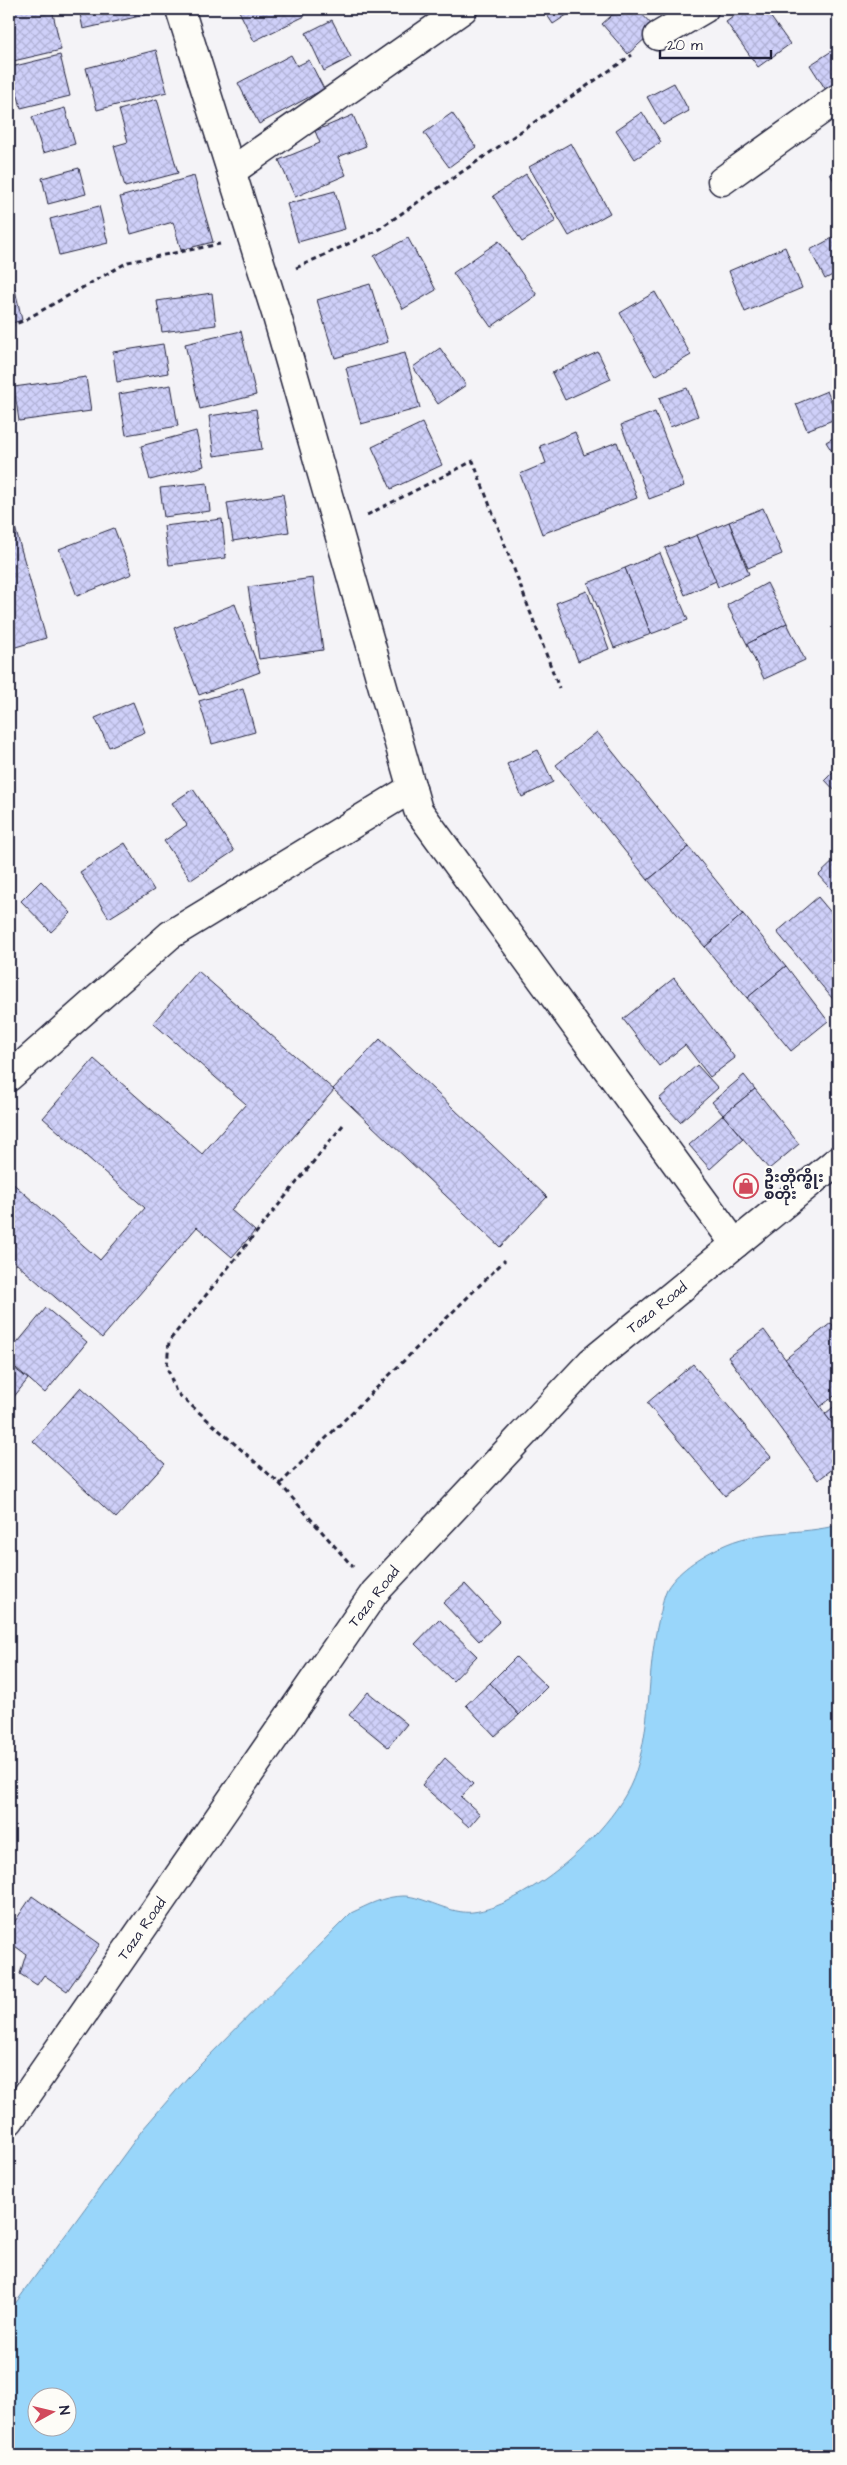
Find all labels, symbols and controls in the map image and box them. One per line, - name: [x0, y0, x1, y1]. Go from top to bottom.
- scale bar: [660, 28, 771, 60]
- text: 20 m: [667, 35, 703, 56]
- place label: ဦးတိုက္စိုး စတိုး: [764, 1167, 824, 1206]
- shop icon: ဦးတိုက္စိုး စတိုး: [733, 1173, 759, 1199]
- street label: Taza Road: [622, 1277, 692, 1339]
- street label: Taza Road: [343, 1562, 405, 1632]
- street label: Taza Road: [113, 1893, 172, 1965]
- north arrow: [28, 2388, 78, 2438]
- text: N: [53, 2405, 74, 2416]

